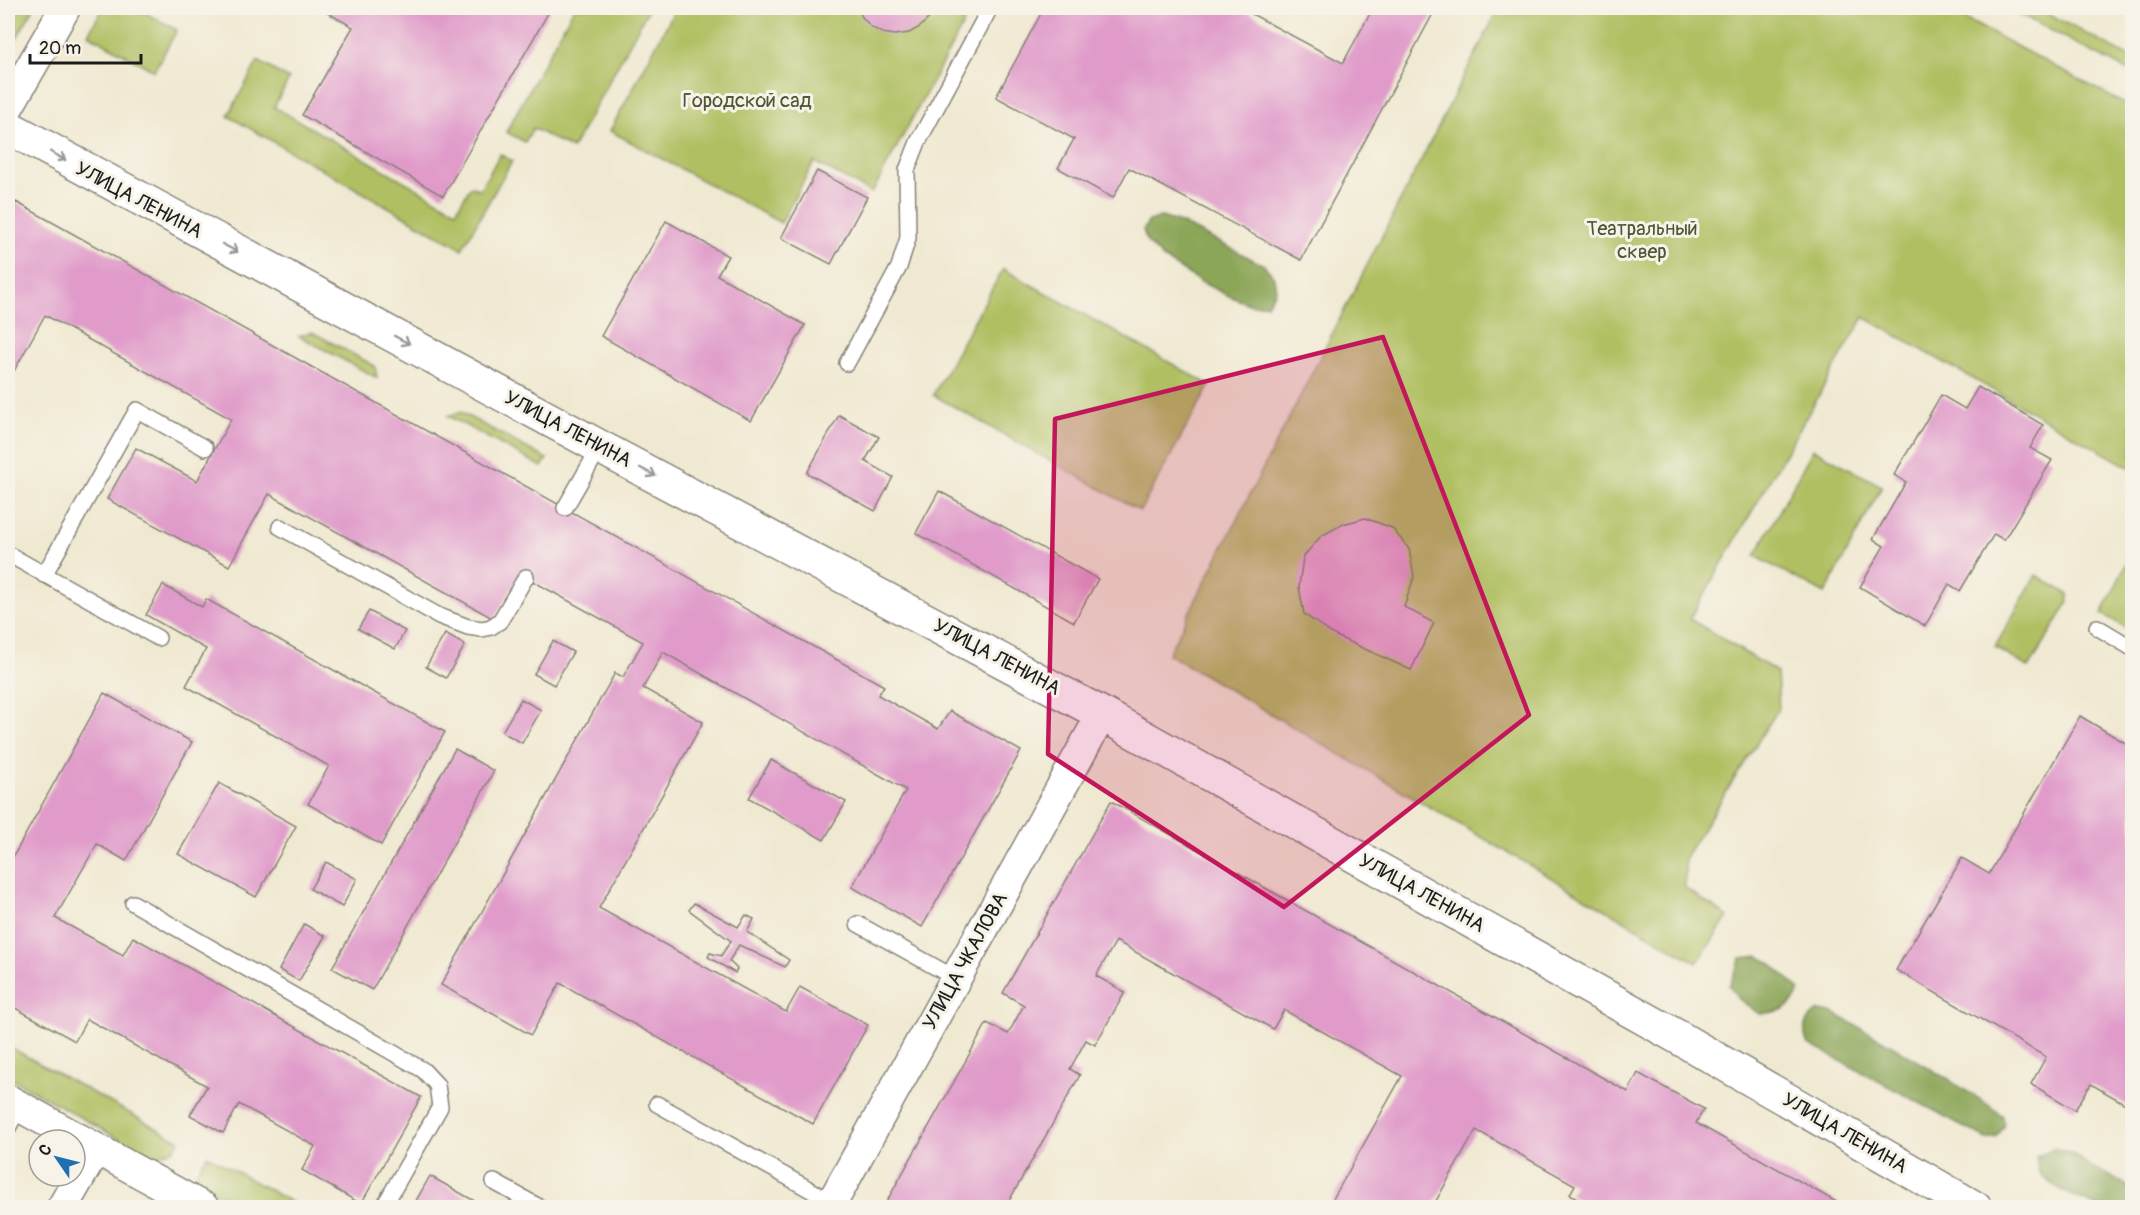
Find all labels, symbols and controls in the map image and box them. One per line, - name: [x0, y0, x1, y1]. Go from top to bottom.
- scale bar: [30, 27, 141, 65]
- text: 20 m: [39, 37, 81, 60]
- park label: Городской сад: [682, 88, 812, 113]
- one-way arrow: [49, 151, 67, 162]
- street label: УЛИЦА ЛЕНИНА: [71, 156, 207, 244]
- park label: Театральный сквер: [1586, 216, 1698, 264]
- one-way arrow: [221, 242, 238, 254]
- one-way arrow: [393, 334, 410, 346]
- street label: УЛИЦА ЛЕНИНА: [500, 385, 636, 473]
- one-way arrow: [639, 466, 656, 478]
- street label: УЛИЦА ЛЕНИНА: [929, 613, 1065, 701]
- street label: УЛИЦА ЛЕНИНА: [1355, 848, 1489, 938]
- street label: УЛИЦА ЧКАЛОВА: [917, 888, 1013, 1034]
- street label: УЛИЦА ЛЕНИНА: [1778, 1087, 1912, 1179]
- north arrow: [27, 1128, 87, 1188]
- text: С: [35, 1140, 57, 1160]

